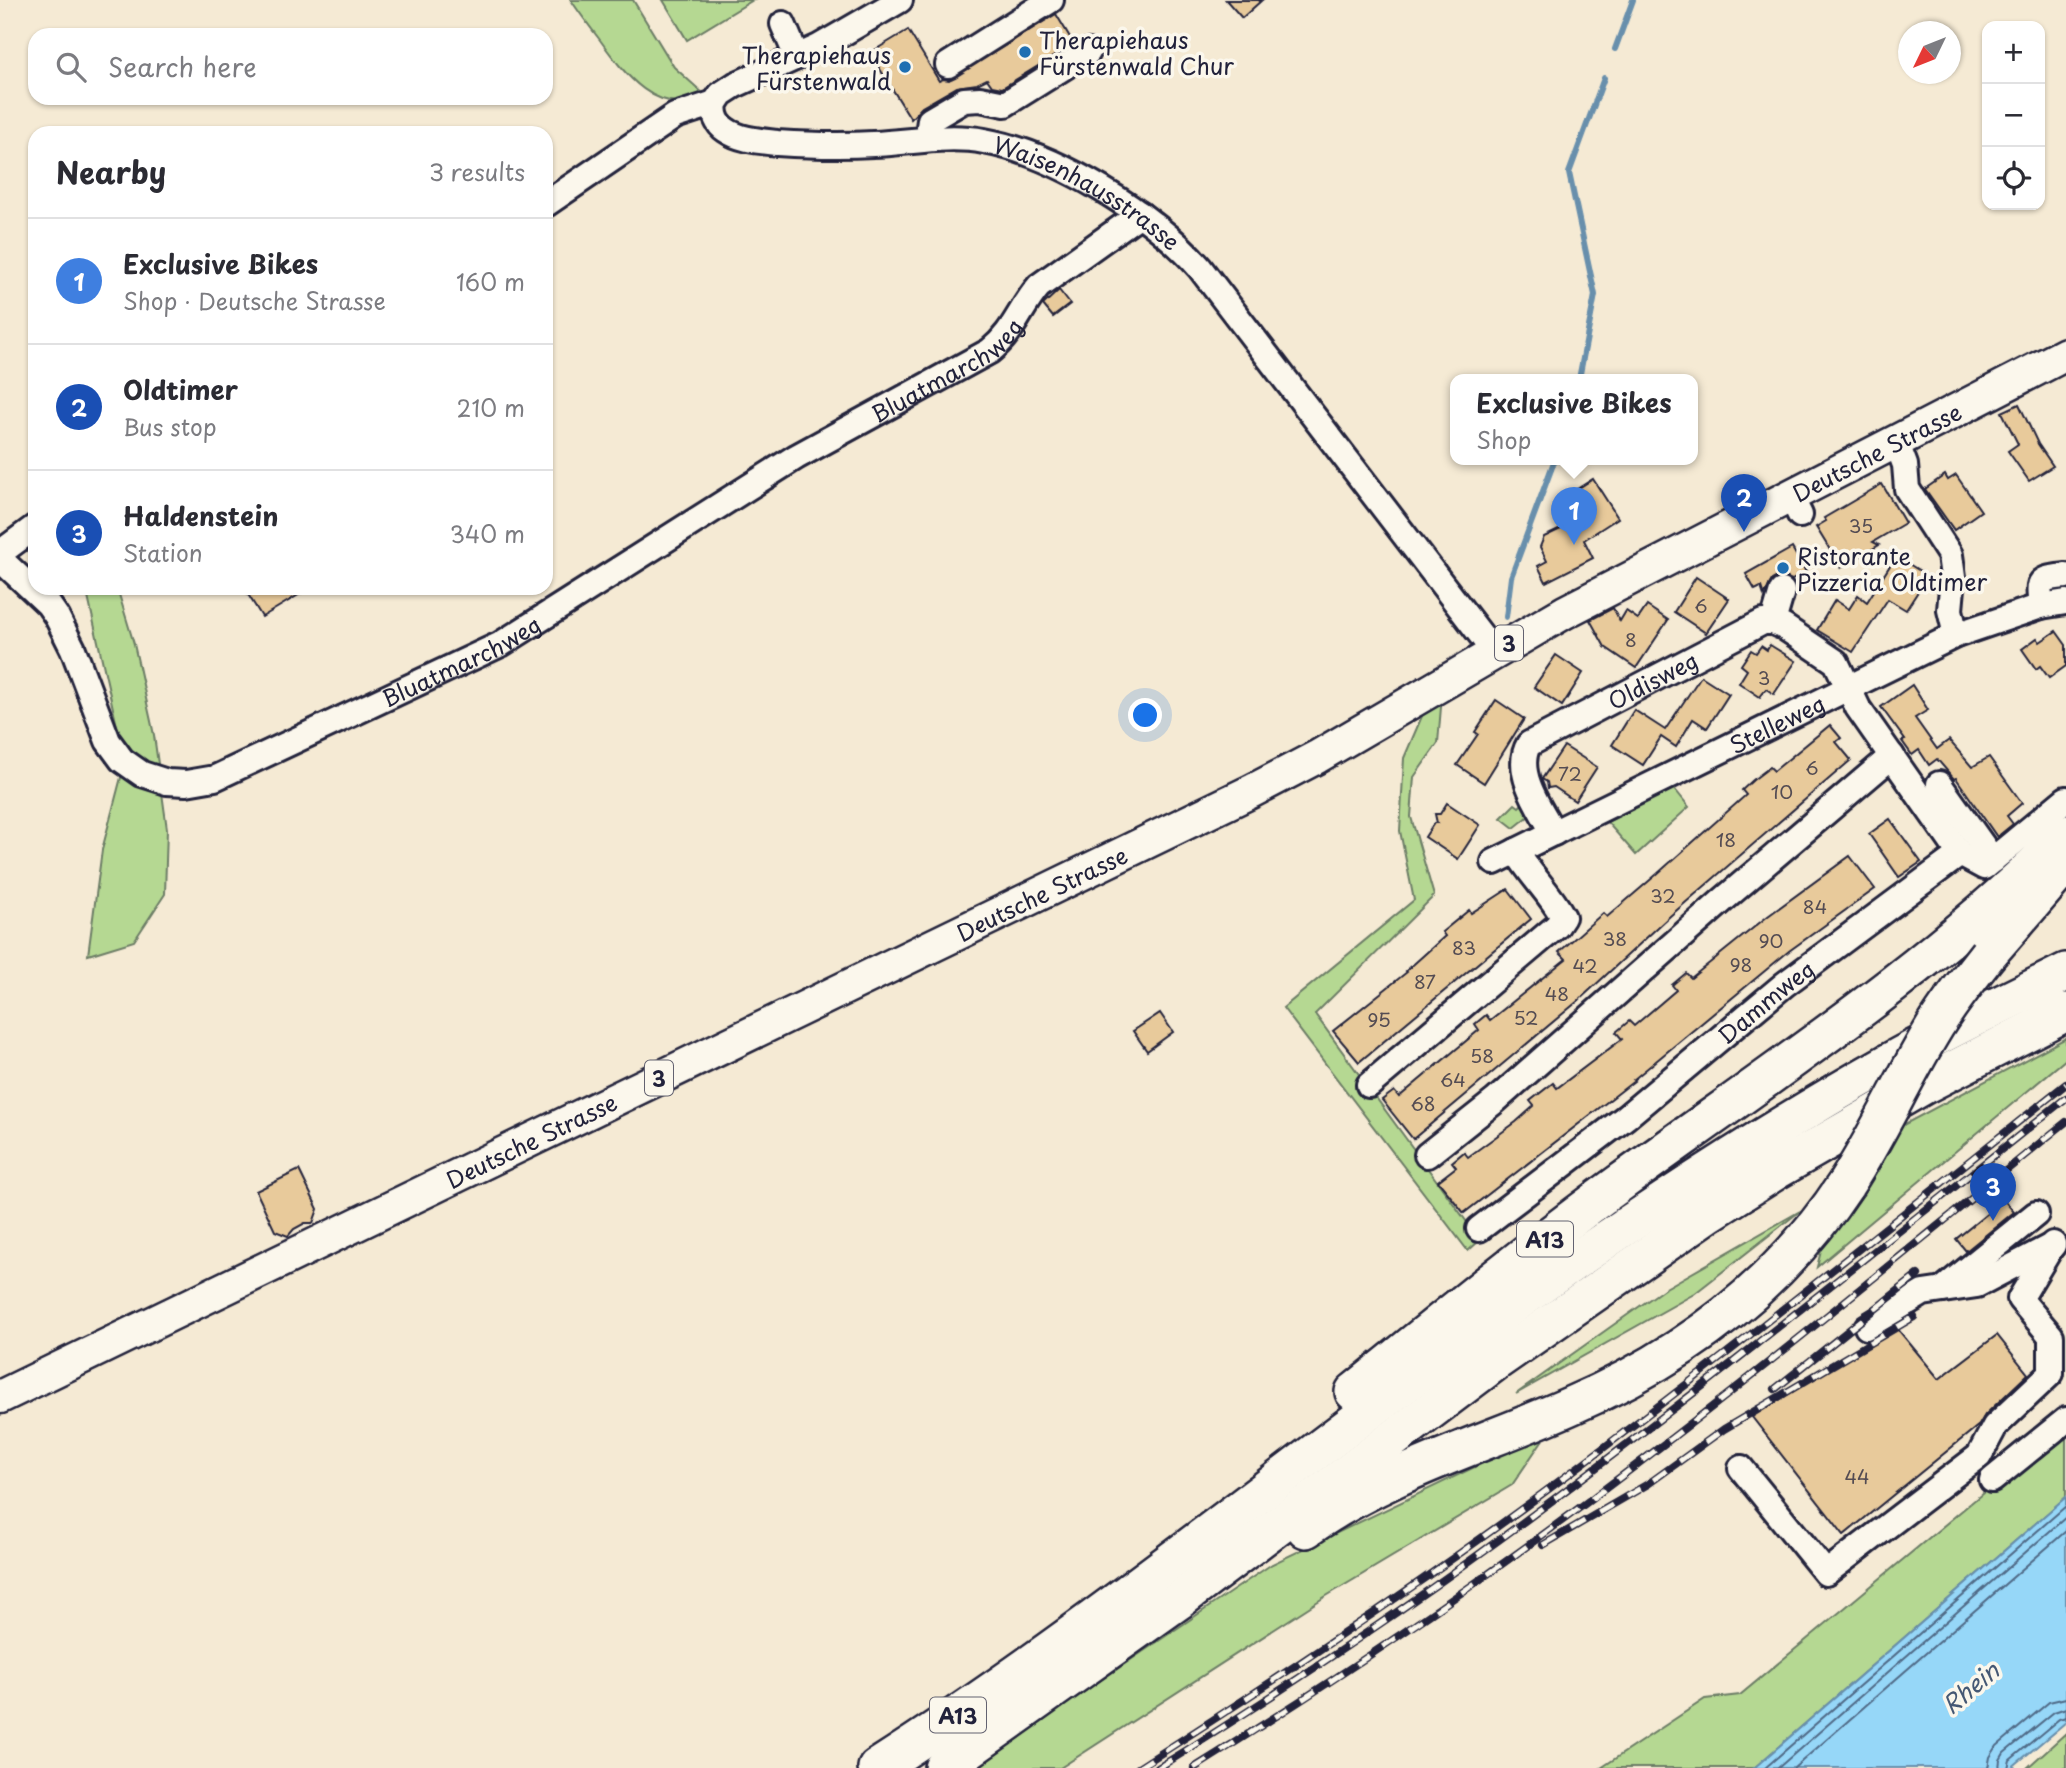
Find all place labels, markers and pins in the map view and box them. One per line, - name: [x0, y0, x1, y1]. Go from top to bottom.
- place label: Therapiehaus Fürstenwald Chur: [1039, 22, 1234, 83]
- place label: Therapiehaus Fürstenwald: [742, 37, 891, 98]
- marker: Therapiehaus Fürstenwald Chur: [1017, 44, 1033, 60]
- marker: Therapiehaus Fürstenwald: [897, 59, 913, 75]
- pin: 2: [1721, 474, 1767, 532]
- pin: 1: [1551, 487, 1597, 545]
- place label: Ristorante Pizzeria Oldtimer: [1797, 538, 1987, 599]
- marker: Ristorante Pizzeria Oldtimer: [1775, 560, 1791, 576]
- pin: 3: [1970, 1163, 2016, 1221]

